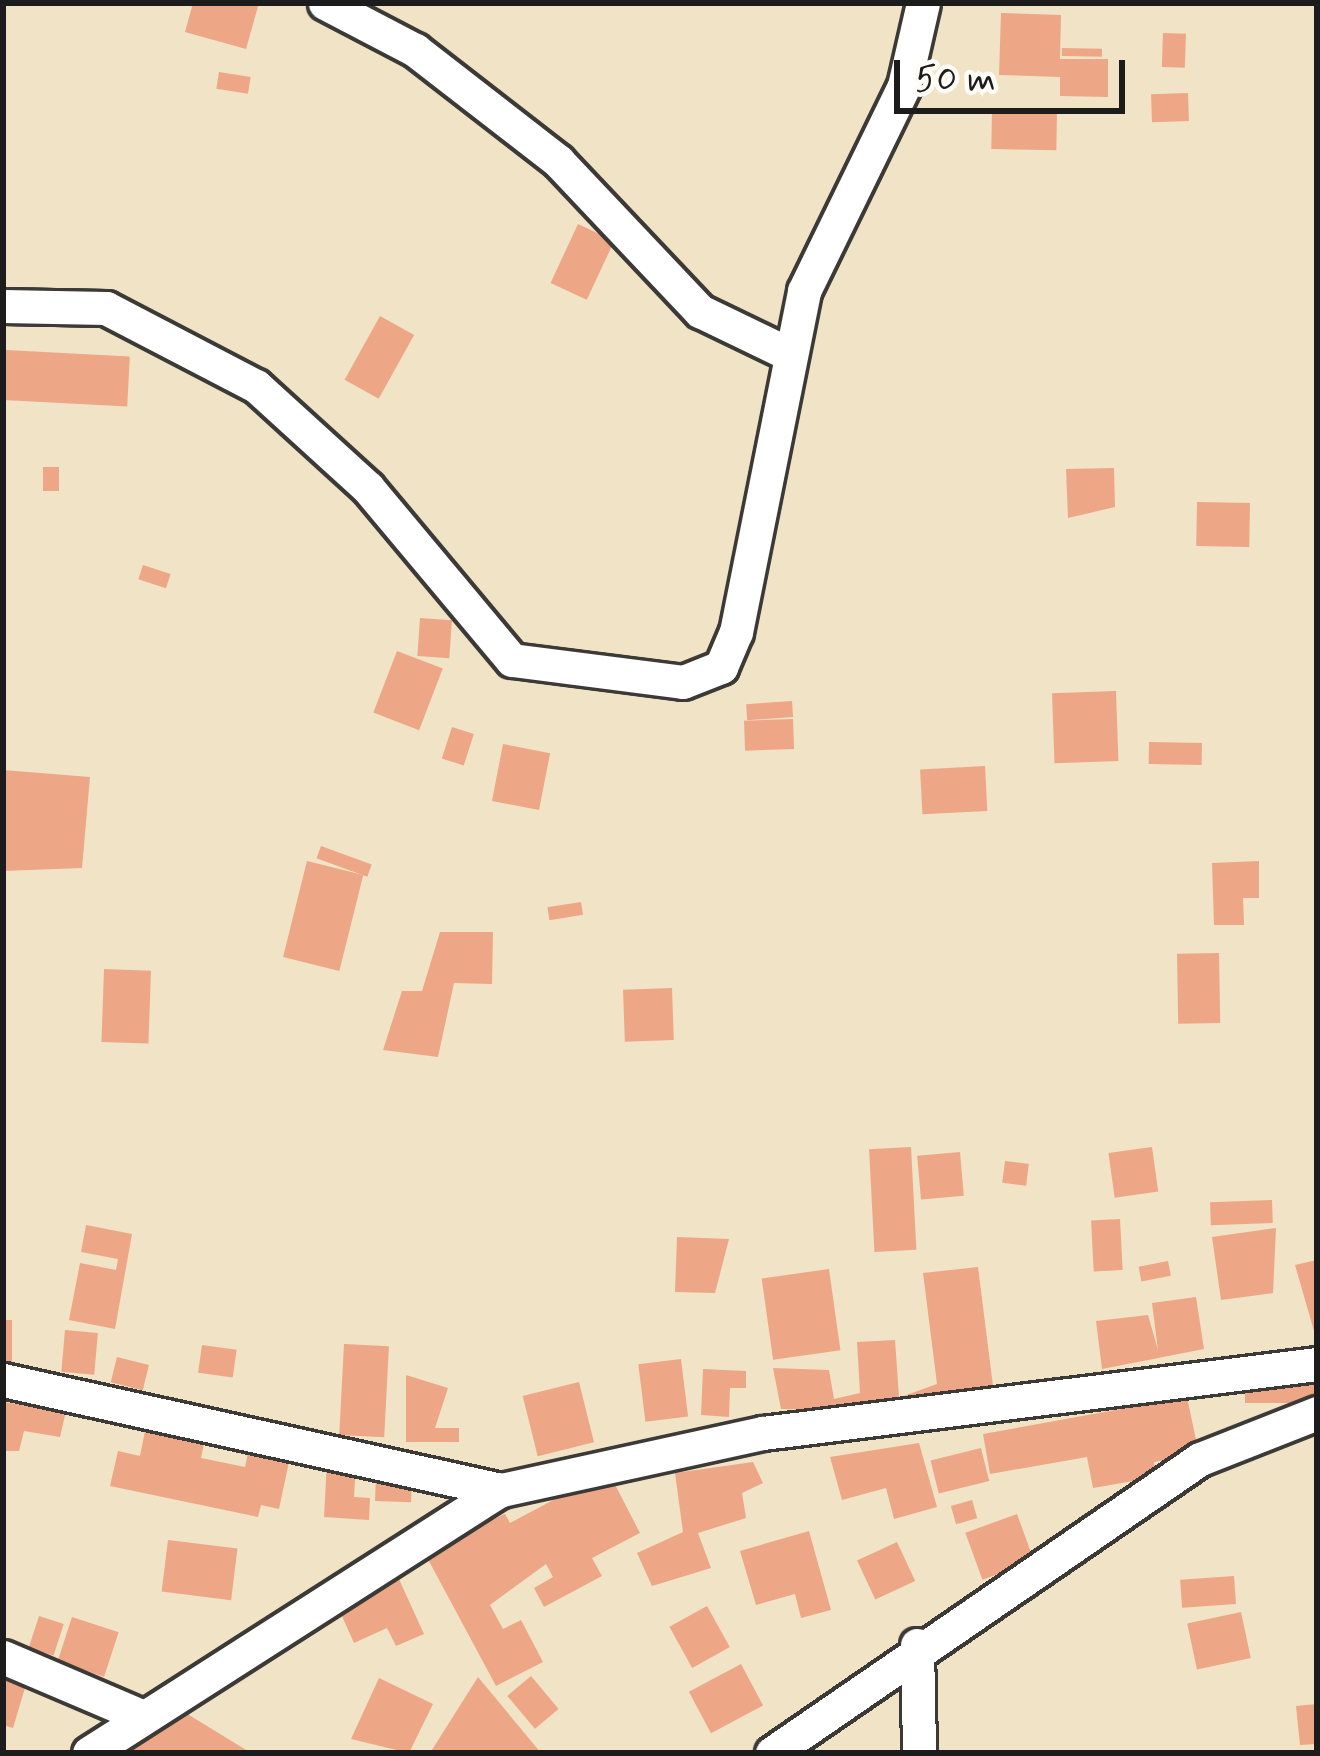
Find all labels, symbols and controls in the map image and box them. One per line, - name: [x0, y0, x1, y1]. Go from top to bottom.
- scale bar: [900, 36, 1131, 110]
- text: 50 m: [915, 57, 996, 104]

